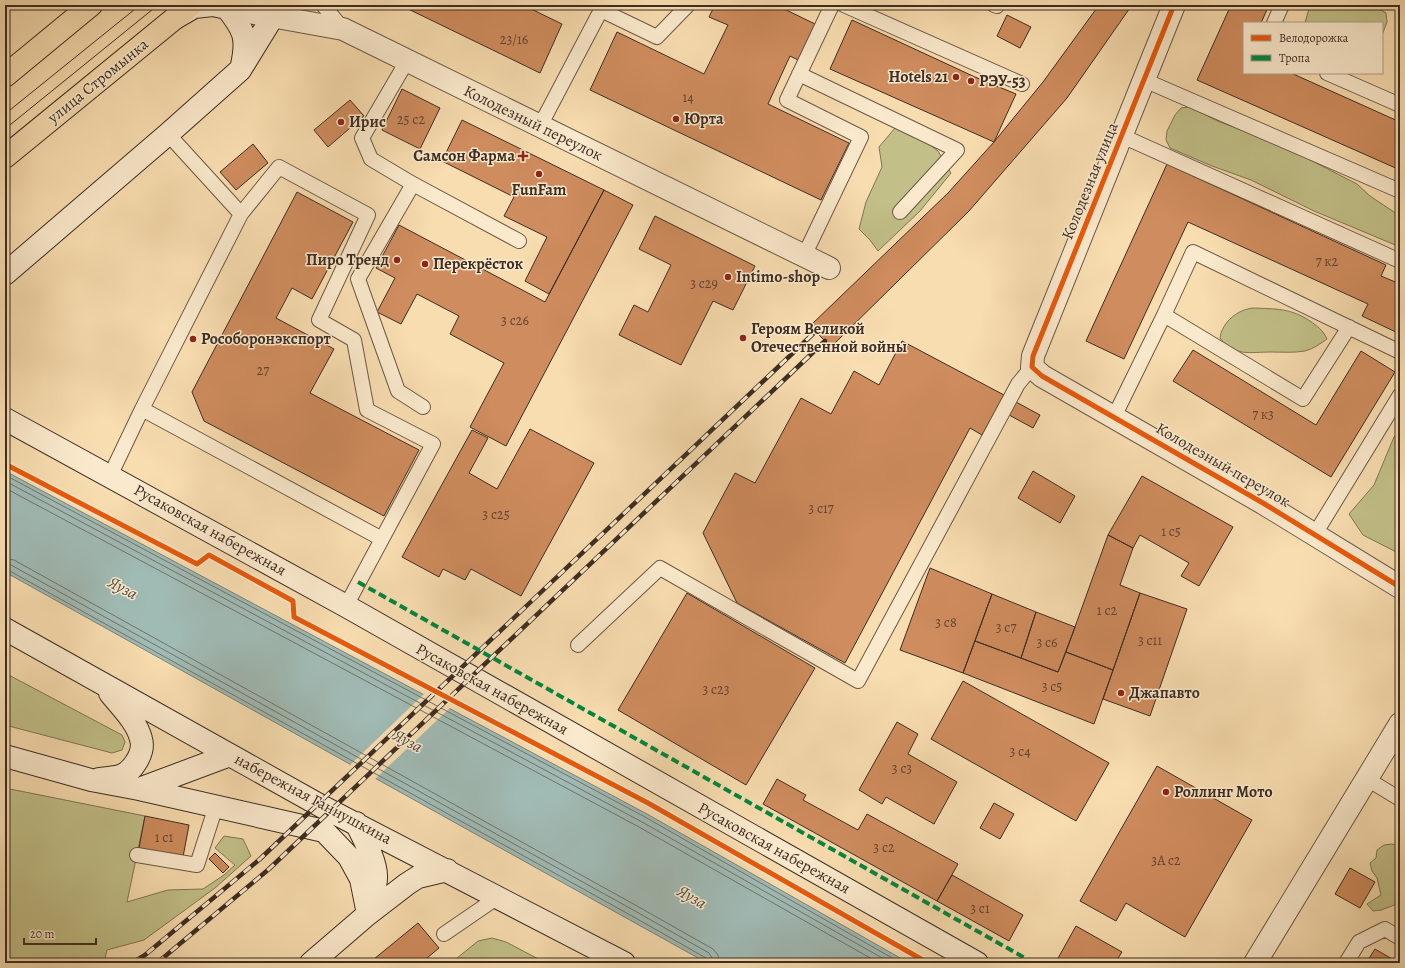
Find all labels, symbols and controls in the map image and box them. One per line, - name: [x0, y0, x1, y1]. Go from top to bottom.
- legend: [1243, 22, 1383, 74]
- house number: 23/16: [500, 30, 528, 49]
- text: Велодорожка: [1279, 30, 1349, 46]
- street label: улица Стромынка: [42, 33, 153, 129]
- text: Тропа: [1279, 50, 1310, 66]
- place label: Hotels 21: [889, 66, 948, 88]
- place label: РЭУ-53: [979, 70, 1026, 92]
- marker: Hotels 21: [951, 72, 961, 82]
- marker: РЭУ-53: [966, 76, 976, 86]
- street label: Колодезный переулок: [460, 80, 606, 166]
- house number: 14: [682, 88, 694, 107]
- place label: Юрта: [684, 108, 724, 130]
- house number: 25 с2: [397, 110, 425, 129]
- place label: Ирис: [349, 111, 386, 133]
- marker: Юрта: [671, 114, 681, 124]
- marker: Ирис: [336, 117, 346, 127]
- street label: Колодезная улица: [1057, 119, 1124, 243]
- place label: Самсон Фарма: [413, 145, 515, 167]
- marker: Самсон Фарма: [518, 151, 528, 161]
- marker: FunFam: [534, 169, 544, 179]
- place label: FunFam: [512, 179, 567, 201]
- place label: Пиро Тренд: [306, 249, 389, 271]
- house number: 7 к2: [1316, 252, 1339, 271]
- place label: Перекрёсток: [433, 253, 523, 275]
- marker: Пиро Тренд: [392, 255, 402, 265]
- marker: Перекрёсток: [420, 259, 430, 269]
- place label: Intimo-shop: [736, 266, 821, 288]
- marker: Intimo-shop: [723, 272, 733, 282]
- house number: 3 с29: [690, 274, 718, 293]
- house number: 3 с26: [501, 311, 529, 330]
- place label: Героям Великой Отечественной войны: [751, 318, 907, 358]
- place label: Рособоронэкспорт: [201, 328, 331, 350]
- marker: Героям Великой Отечественной войны: [738, 333, 748, 343]
- marker: Рособоронэкспорт: [188, 334, 198, 344]
- house number: 27: [257, 361, 269, 380]
- house number: 7 к3: [1252, 405, 1274, 424]
- street label: Колодезный переулок: [1152, 417, 1294, 513]
- street label: Русаковская набережная: [130, 479, 290, 581]
- house number: 3 с17: [808, 499, 834, 518]
- house number: 3 с25: [482, 505, 510, 524]
- house number: 1 с5: [1161, 522, 1181, 541]
- water label: Яуза: [103, 570, 142, 605]
- house number: 1 с2: [1097, 601, 1117, 620]
- house number: 3 с8: [935, 613, 957, 632]
- house number: 3 с7: [996, 618, 1016, 637]
- house number: 3 с11: [1138, 631, 1162, 650]
- house number: 3 с6: [1036, 633, 1058, 652]
- street label: Русаковская набережная: [412, 638, 572, 740]
- house number: 3 с5: [1042, 677, 1062, 696]
- house number: 3 c23: [702, 680, 730, 699]
- place label: Джапавто: [1129, 682, 1200, 704]
- marker: Джапавто: [1116, 688, 1126, 698]
- water label: Яуза: [388, 723, 427, 758]
- house number: 3 с4: [1010, 742, 1031, 761]
- street label: набережная Ганнушкина: [231, 748, 396, 850]
- house number: 3 c3: [892, 759, 912, 778]
- place label: Роллинг Мото: [1174, 781, 1273, 803]
- marker: Роллинг Мото: [1161, 787, 1171, 797]
- street label: Русаковская набережная: [694, 797, 854, 899]
- house number: 1 с1: [155, 828, 173, 847]
- house number: 3 с2: [873, 838, 895, 857]
- house number: 3A c2: [1151, 851, 1181, 870]
- water label: Яуза: [672, 879, 711, 915]
- house number: 3 с1: [970, 899, 990, 918]
- scale bar: [24, 920, 96, 946]
- text: 20 m: [30, 926, 54, 942]

